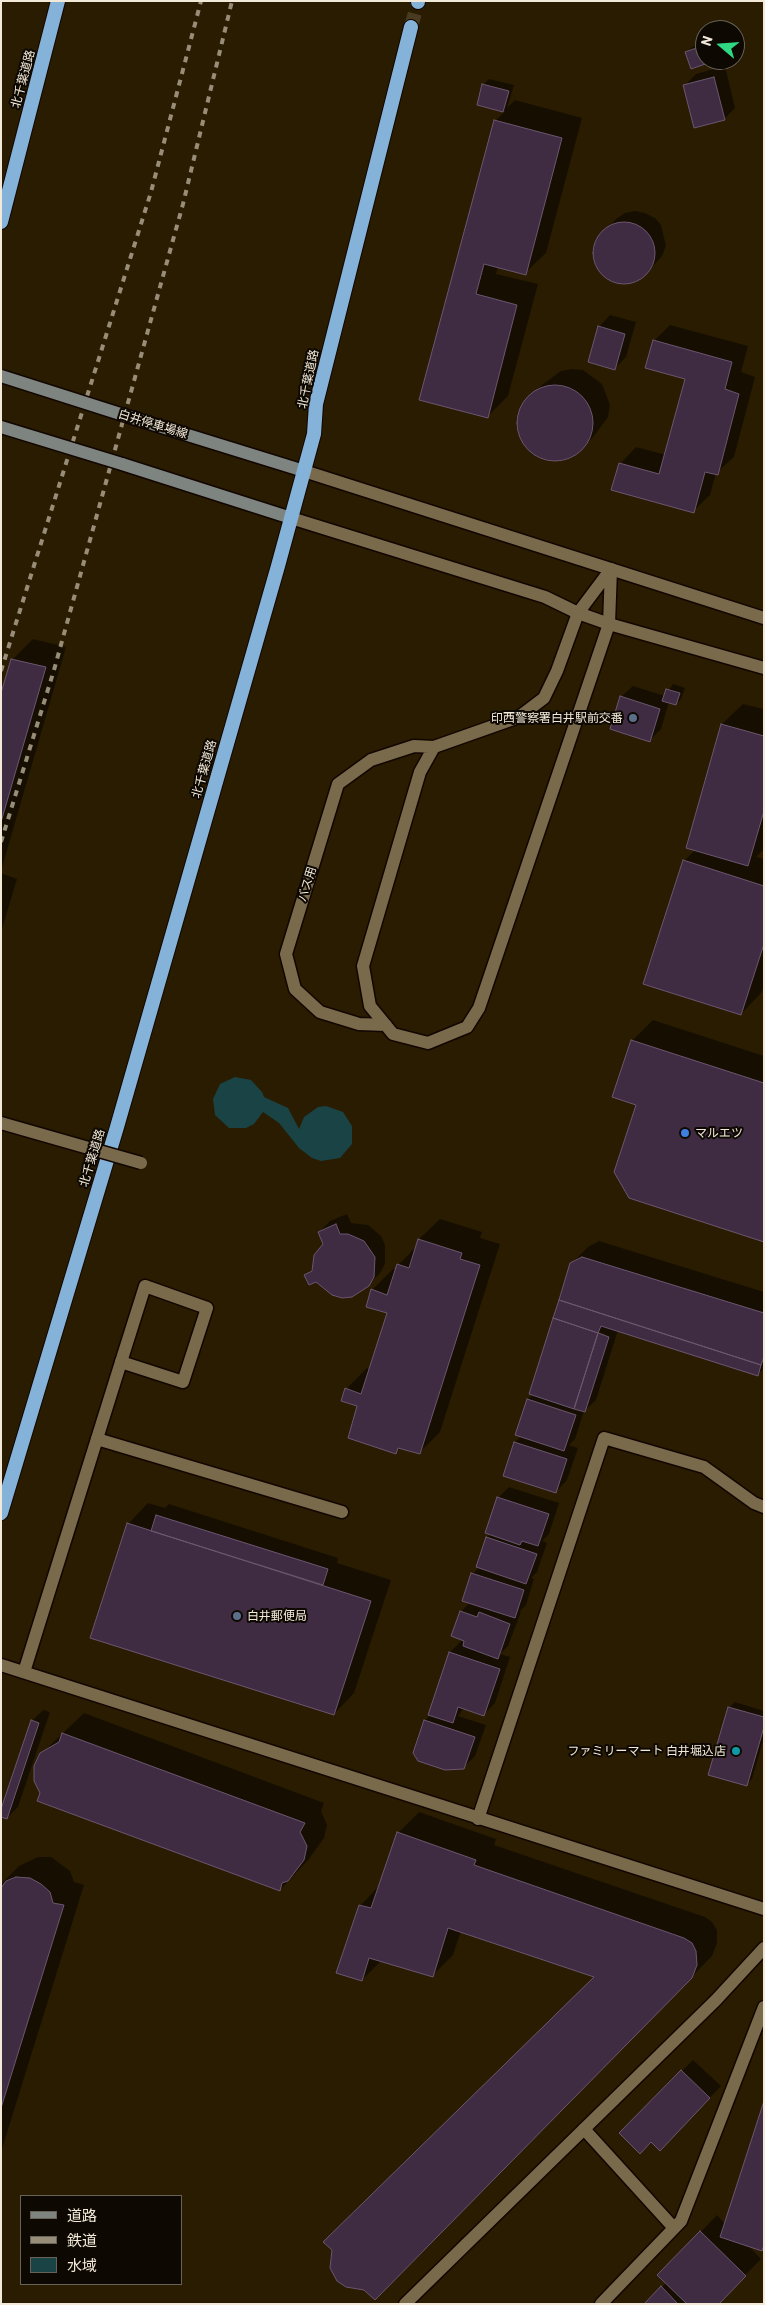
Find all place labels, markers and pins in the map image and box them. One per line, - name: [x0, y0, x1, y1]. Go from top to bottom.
- place label: 印西警察署白井駅前交番: [491, 711, 623, 725]
- marker: 印西警察署白井駅前交番: [627, 712, 639, 724]
- place label: マルエツ: [695, 1126, 743, 1140]
- marker: マルエツ: [679, 1127, 691, 1139]
- place label: 白井郵便局: [247, 1609, 307, 1623]
- marker: 白井郵便局: [231, 1610, 243, 1622]
- place label: ファミリーマート 白井堀込店: [568, 1744, 726, 1758]
- marker: ファミリーマート 白井堀込店: [730, 1745, 742, 1757]

